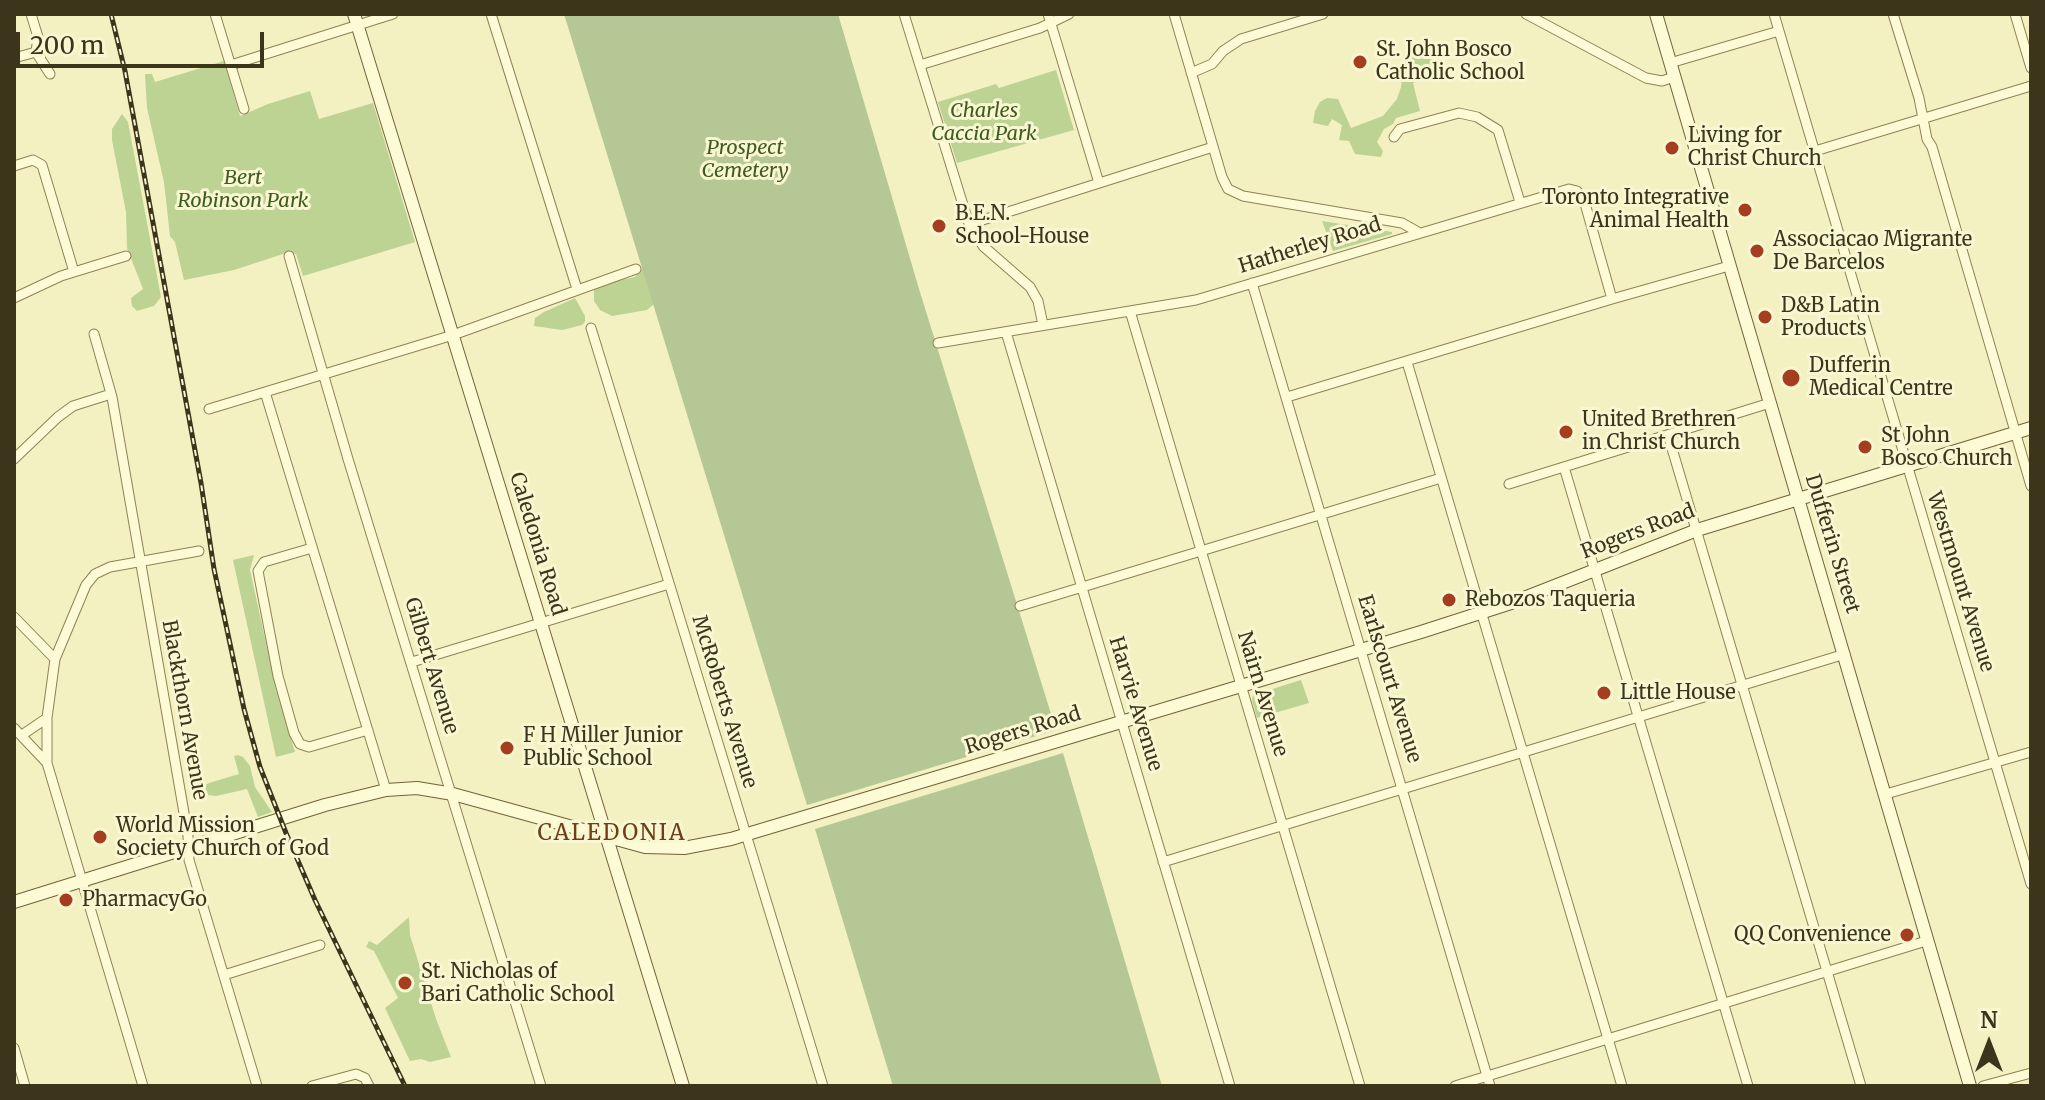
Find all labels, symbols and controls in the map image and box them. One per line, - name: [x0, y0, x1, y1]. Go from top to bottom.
- scale bar: [20, 16, 268, 66]
- text: 200 m: [30, 30, 104, 61]
- place label: St. John Bosco Catholic School: [1376, 38, 1525, 85]
- marker: St. John Bosco Catholic School: [1351, 53, 1369, 71]
- park label: Charles Caccia Park: [931, 99, 1037, 146]
- place label: Living for Christ Church: [1688, 124, 1822, 171]
- park label: Prospect Cemetery: [701, 136, 789, 183]
- marker: Living for Christ Church: [1663, 139, 1681, 157]
- park label: Bert Robinson Park: [177, 166, 309, 213]
- place label: Toronto Integrative Animal Health: [1542, 186, 1729, 233]
- marker: Toronto Integrative Animal Health: [1736, 201, 1754, 219]
- place label: B.E.N. School-House: [955, 202, 1089, 249]
- street label: Hatherley Road: [1236, 213, 1384, 279]
- marker: B.E.N. School-House: [930, 217, 948, 235]
- place label: Associacao Migrante De Barcelos: [1773, 228, 1972, 275]
- marker: Associacao Migrante De Barcelos: [1748, 242, 1766, 260]
- place label: D&B Latin Products: [1781, 294, 1880, 341]
- marker: D&B Latin Products: [1756, 308, 1774, 326]
- place label: Dufferin Medical Centre: [1809, 354, 1953, 401]
- marker: Dufferin Medical Centre: [1780, 367, 1802, 389]
- place label: United Brethren in Christ Church: [1582, 408, 1740, 455]
- marker: United Brethren in Christ Church: [1557, 423, 1575, 441]
- place label: St John Bosco Church: [1881, 424, 2012, 471]
- marker: St John Bosco Church: [1856, 438, 1874, 456]
- street label: Caledonia Road: [504, 469, 570, 619]
- street label: Dufferin Street: [1799, 472, 1865, 616]
- street label: Westmount Avenue: [1921, 489, 1999, 675]
- street label: Rogers Road: [1578, 499, 1698, 565]
- place label: Rebozos Taqueria: [1465, 588, 1635, 612]
- marker: Rebozos Taqueria: [1440, 591, 1458, 609]
- street label: Earlscourt Avenue: [1352, 592, 1426, 766]
- street label: Gilbert Avenue: [399, 595, 463, 737]
- street label: McRoberts Avenue: [686, 613, 762, 791]
- street label: Blackthorn Avenue: [156, 618, 212, 802]
- street label: Nairn Avenue: [1232, 628, 1292, 760]
- street label: Harvie Avenue: [1103, 634, 1167, 774]
- place label: Little House: [1620, 681, 1736, 705]
- marker: Little House: [1595, 684, 1613, 702]
- street label: Rogers Road: [962, 702, 1084, 760]
- place label: F H Miller Junior Public School: [523, 724, 683, 771]
- marker: F H Miller Junior Public School: [498, 739, 516, 757]
- place label: World Mission Society Church of God: [116, 814, 329, 861]
- district label: CALEDONIA: [537, 821, 687, 847]
- marker: World Mission Society Church of God: [91, 828, 109, 846]
- place label: PharmacyGo: [82, 888, 207, 912]
- marker: PharmacyGo: [57, 891, 75, 909]
- place label: QQ Convenience: [1734, 923, 1891, 947]
- marker: QQ Convenience: [1898, 926, 1916, 944]
- place label: St. Nicholas of Bari Catholic School: [421, 960, 615, 1007]
- marker: St. Nicholas of Bari Catholic School: [396, 974, 414, 992]
- north arrow: [1949, 1004, 2029, 1084]
- text: N: [1980, 1006, 1998, 1034]

